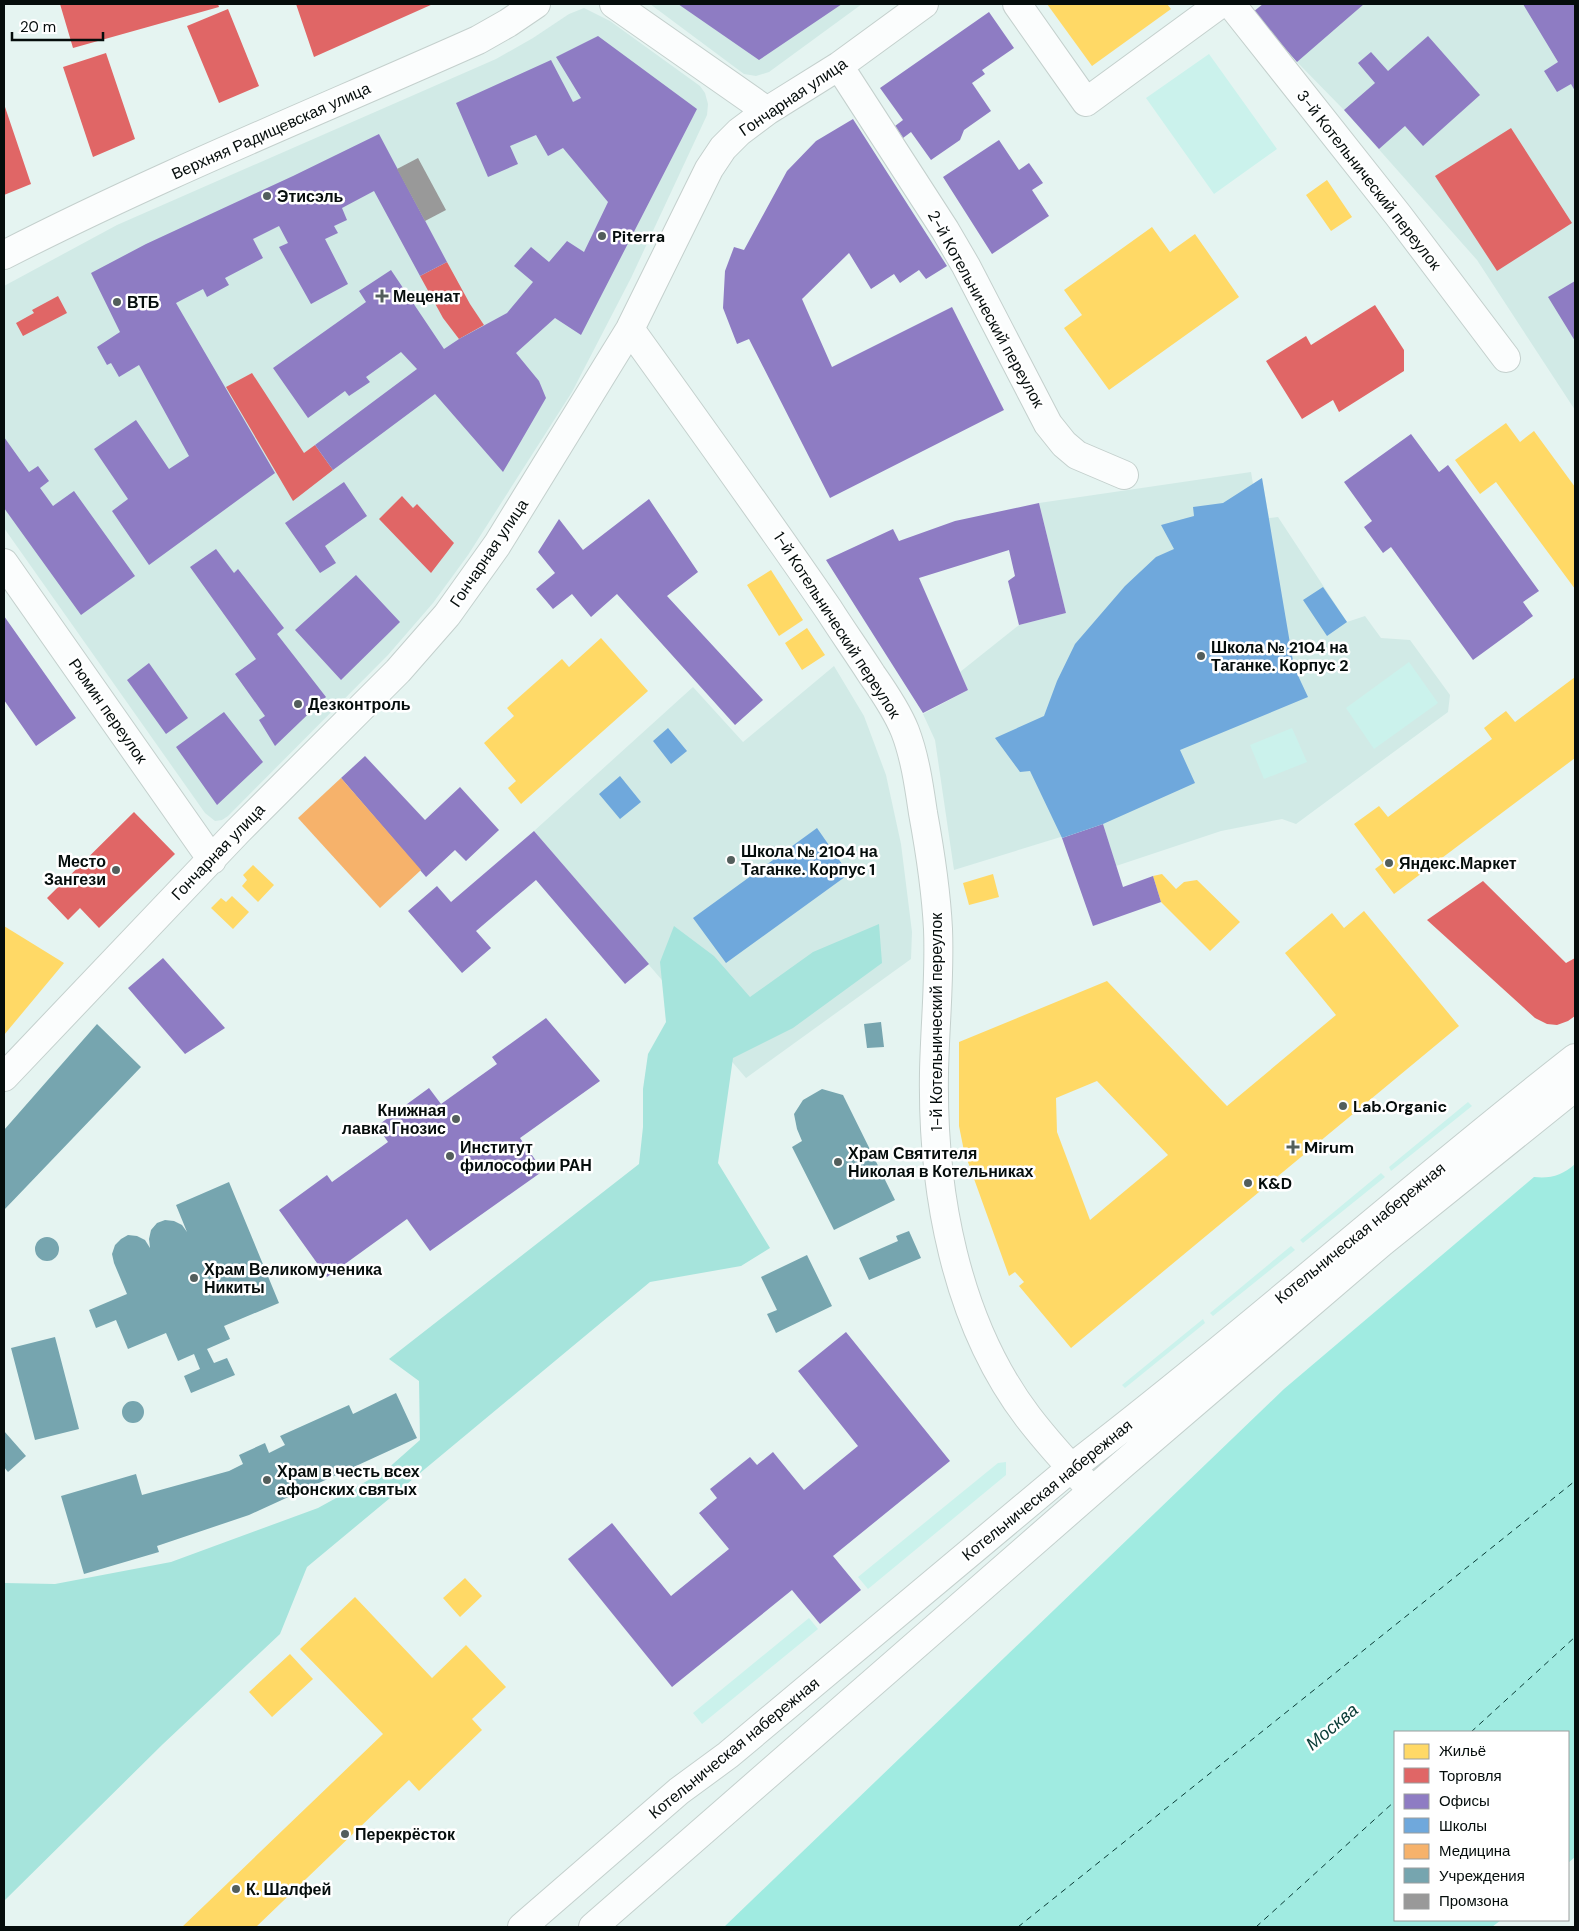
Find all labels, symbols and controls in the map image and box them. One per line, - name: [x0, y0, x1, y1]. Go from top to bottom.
- scale bar: [12, 10, 104, 42]
- text: 20 m: [20, 17, 56, 37]
- street label: Гончарная улица: [735, 53, 851, 141]
- street label: Верхняя Радищевская улица: [168, 78, 374, 184]
- street label: 3-й Котельнический переулок: [1292, 86, 1446, 275]
- place label: Этисэль: [277, 186, 344, 207]
- marker: Этисэль: [261, 190, 273, 202]
- street label: 2-й Котельнический переулок: [923, 207, 1050, 412]
- place label: Piterra: [612, 226, 665, 247]
- marker: Piterra: [596, 230, 608, 242]
- place label: Меценат: [393, 286, 461, 307]
- marker: Меценат: [375, 289, 389, 303]
- place label: ВТБ: [127, 292, 159, 313]
- marker: ВТБ: [111, 296, 123, 308]
- street label: Гончарная улица: [445, 495, 533, 611]
- street label: 1-й Котельнический переулок: [769, 528, 906, 723]
- place label: Школа № 2104 на Таганке. Корпус 2: [1211, 637, 1349, 676]
- marker: Школа № 2104 на Таганке. Корпус 2: [1195, 650, 1207, 662]
- street label: Рюмин переулок: [64, 654, 153, 769]
- place label: Дезконтроль: [308, 694, 411, 715]
- marker: Дезконтроль: [292, 698, 304, 710]
- street label: Гончарная улица: [167, 799, 269, 905]
- place label: Школа № 2104 на Таганке. Корпус 1: [741, 841, 878, 880]
- place label: Место Зангези: [44, 851, 106, 890]
- place label: Яндекс.Маркет: [1399, 853, 1517, 874]
- marker: Школа № 2104 на Таганке. Корпус 1: [725, 854, 737, 866]
- marker: Яндекс.Маркет: [1383, 857, 1395, 869]
- marker: Место Зангези: [110, 864, 122, 876]
- street label: 1-й Котельнический переулок: [926, 912, 947, 1131]
- place label: Lab.Organic: [1353, 1096, 1447, 1117]
- place label: Книжная лавка Гнозис: [342, 1100, 446, 1139]
- marker: Lab.Organic: [1337, 1100, 1349, 1112]
- marker: Книжная лавка Гнозис: [450, 1113, 462, 1125]
- place label: Институт философии РАН: [460, 1137, 592, 1176]
- place label: Mirum: [1304, 1137, 1354, 1158]
- marker: Mirum: [1286, 1140, 1300, 1154]
- place label: Храм Святителя Николая в Котельниках: [848, 1143, 1034, 1182]
- marker: Институт философии РАН: [444, 1150, 456, 1162]
- marker: Храм Святителя Николая в Котельниках: [832, 1156, 844, 1168]
- street label: Котельническая набережная: [1270, 1158, 1450, 1308]
- place label: K&D: [1258, 1173, 1292, 1194]
- marker: K&D: [1242, 1177, 1254, 1189]
- place label: Храм Великомученика Никиты: [204, 1259, 382, 1298]
- marker: Храм Великомученика Никиты: [188, 1272, 200, 1284]
- street label: Котельническая набережная: [957, 1415, 1137, 1565]
- place label: Храм в честь всех афонских святых: [277, 1461, 420, 1500]
- marker: Храм в честь всех афонских святых: [261, 1474, 273, 1486]
- street label: Котельническая набережная: [644, 1673, 824, 1823]
- water label: Москва: [1301, 1698, 1363, 1756]
- legend: [1394, 1731, 1569, 1921]
- text: Жильё: [1439, 1741, 1486, 1761]
- text: Торговля: [1439, 1766, 1502, 1786]
- text: Офисы: [1439, 1791, 1490, 1811]
- text: Школы: [1439, 1816, 1487, 1836]
- place label: Перекрёсток: [355, 1824, 456, 1845]
- marker: Перекрёсток: [339, 1828, 351, 1840]
- text: Медицина: [1439, 1841, 1511, 1861]
- text: Учреждения: [1439, 1866, 1525, 1886]
- place label: К. Шалфей: [246, 1879, 331, 1900]
- marker: К. Шалфей: [230, 1883, 242, 1895]
- text: Промзона: [1439, 1891, 1509, 1911]

